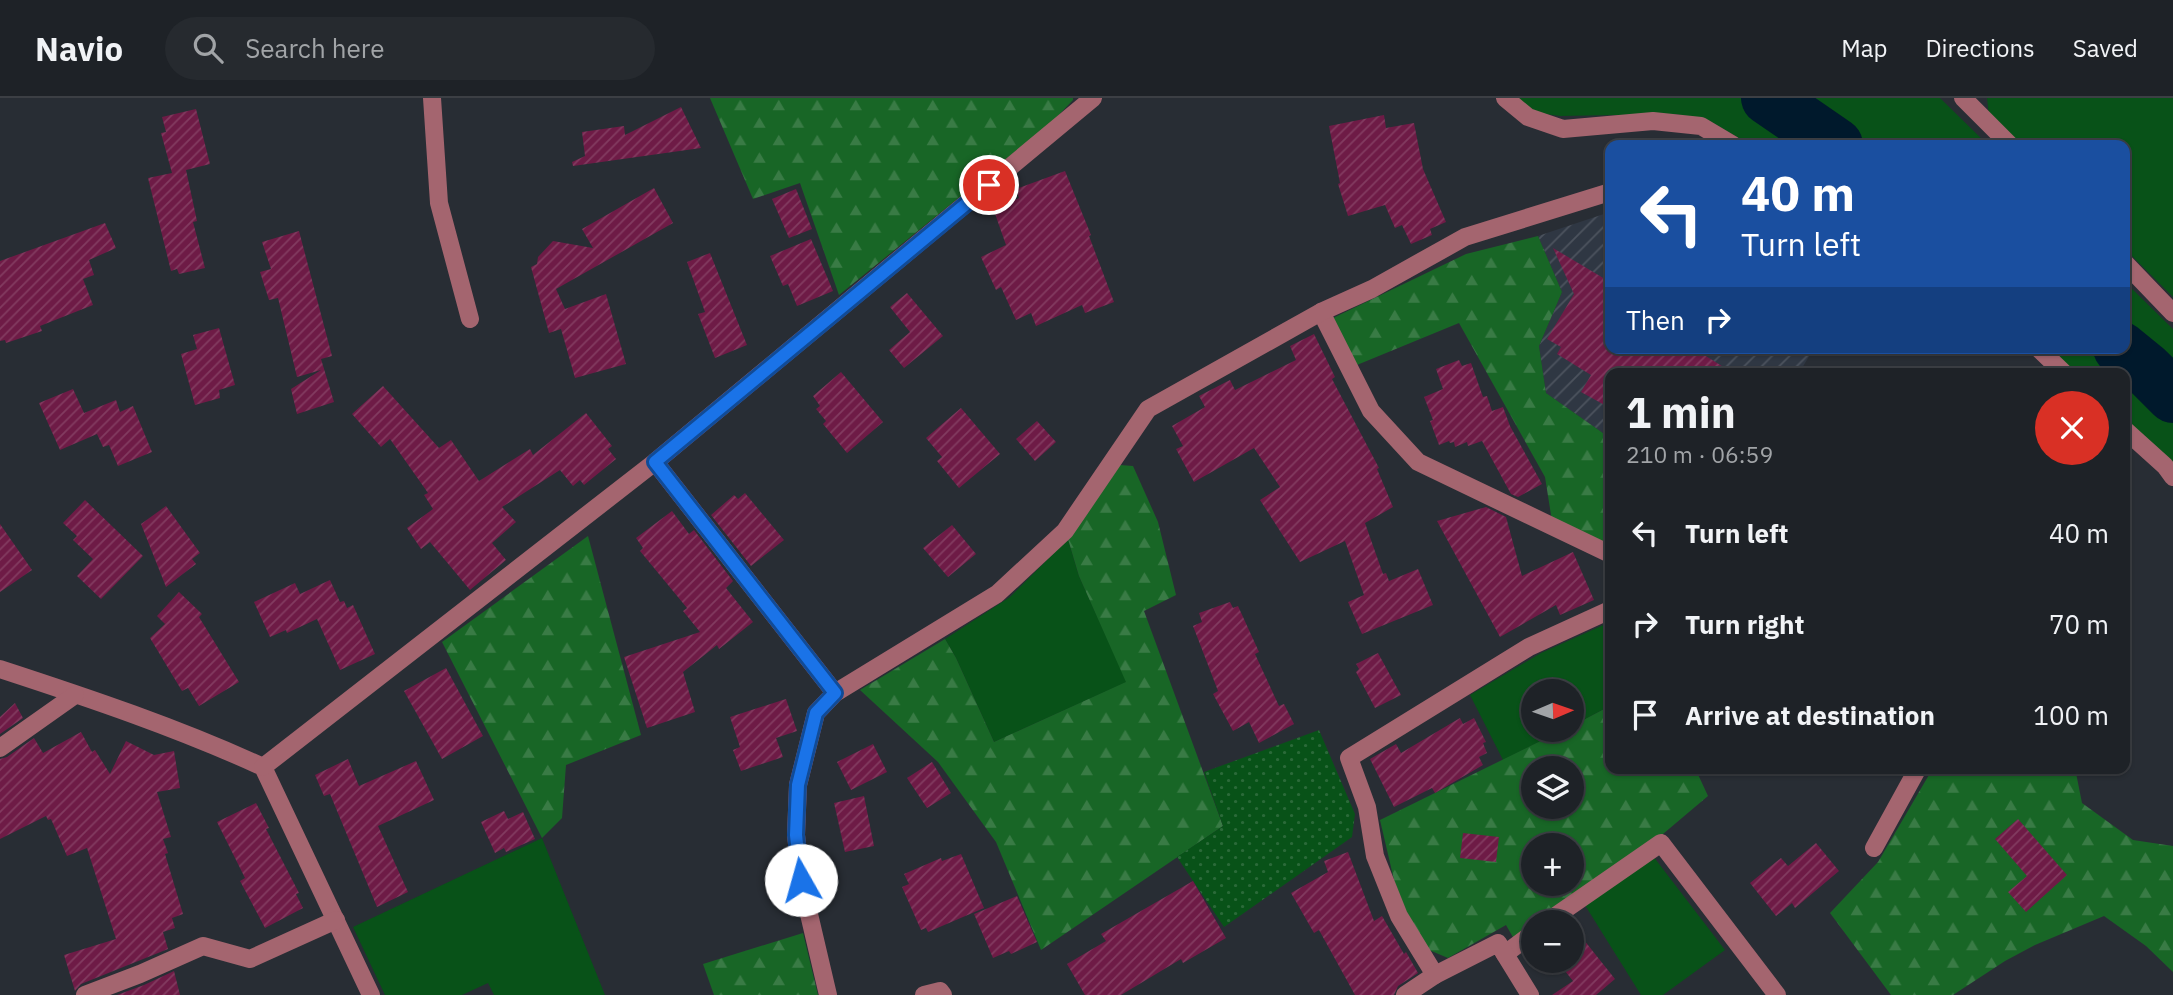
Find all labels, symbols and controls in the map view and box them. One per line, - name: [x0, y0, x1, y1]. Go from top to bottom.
- search box: [165, 17, 655, 80]
- text: Navio: [35, 27, 123, 70]
- icon: search: [189, 29, 227, 67]
- text: Search here: [245, 31, 385, 65]
- text: Map: [1841, 32, 1887, 64]
- text: Directions: [1925, 32, 2035, 64]
- text: Saved: [2073, 32, 2138, 64]
- pin: [959, 155, 1019, 215]
- text: 40 m: [1741, 161, 1855, 224]
- icon: arrive: [970, 166, 1008, 204]
- icon: left: [1626, 168, 1717, 259]
- text: Turn left: [1741, 223, 1861, 265]
- icon: right: [1699, 301, 1737, 339]
- text: Then: [1626, 303, 1685, 337]
- text: 1 min: [1626, 385, 1736, 440]
- button: close: [2035, 391, 2109, 465]
- text: 210 m · 06:59: [1626, 439, 1773, 469]
- icon: left: [1626, 514, 1664, 552]
- text: Turn left: [1685, 516, 1788, 550]
- text: 40 m: [2049, 516, 2109, 550]
- icon: right: [1626, 605, 1664, 643]
- text: Turn right: [1685, 607, 1804, 641]
- text: 70 m: [2049, 607, 2109, 641]
- north arrow: [1521, 679, 1584, 742]
- map controls: [1521, 679, 1584, 973]
- icon: arrive: [1626, 696, 1664, 734]
- text: Arrive at destination: [1685, 698, 1935, 732]
- text: 100 m: [2033, 698, 2109, 732]
- button: layers: [1521, 756, 1584, 819]
- button: +: [1521, 833, 1584, 896]
- position arrow: [764, 843, 838, 917]
- button: −: [1521, 910, 1584, 973]

